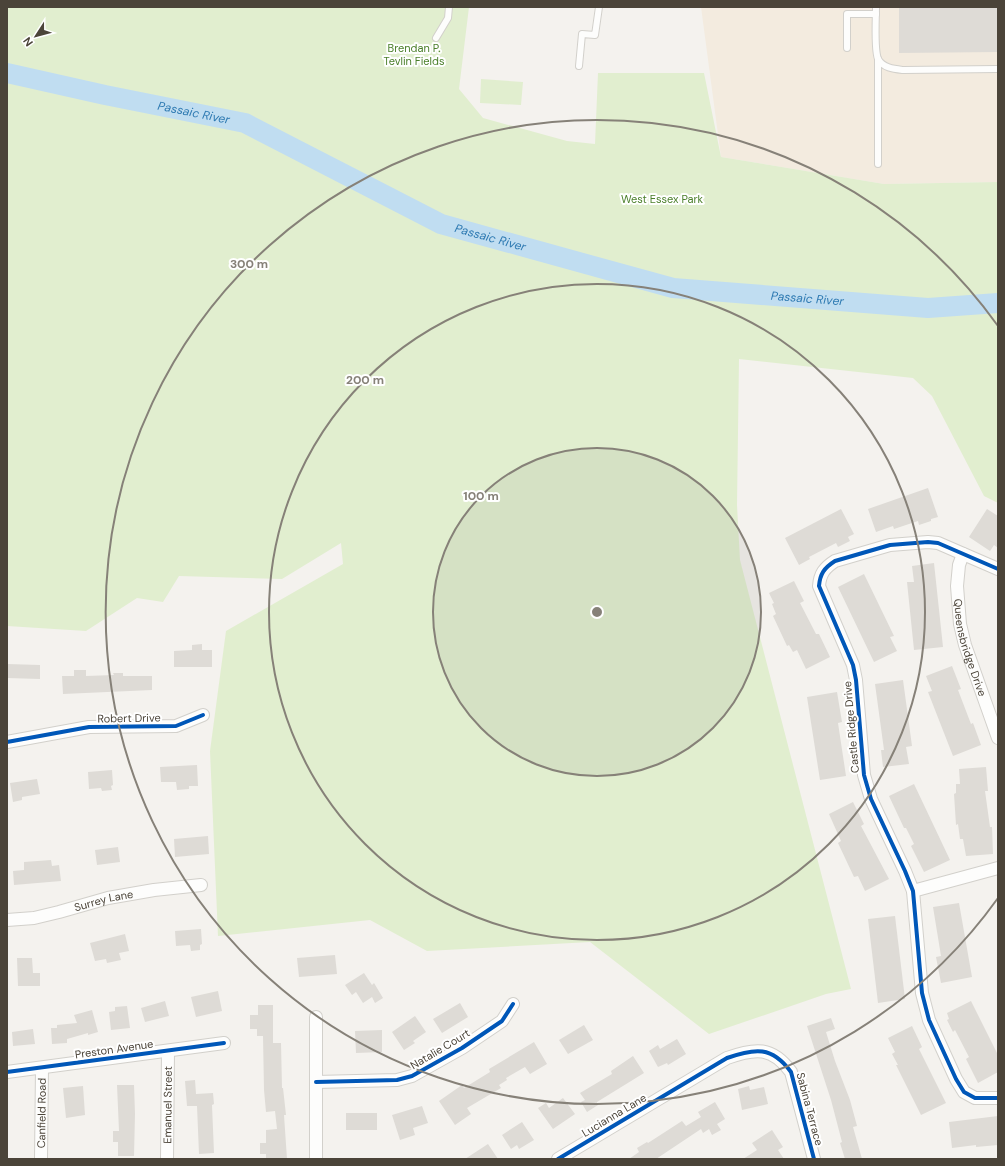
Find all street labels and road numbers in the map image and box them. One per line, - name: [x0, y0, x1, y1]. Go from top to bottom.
- street label: Queensbridge Drive: [951, 598, 990, 698]
- street label: Castle Ridge Drive: [840, 680, 862, 774]
- street label: Robert Drive: [97, 710, 161, 726]
- street label: Surrey Lane: [73, 887, 134, 914]
- street label: Natalie Court: [408, 1026, 472, 1072]
- street label: Preston Avenue: [74, 1037, 154, 1061]
- street label: Emanuel Street: [160, 1066, 175, 1144]
- street label: Sabina Terrace: [794, 1071, 826, 1147]
- street label: Canfield Road: [34, 1078, 49, 1148]
- street label: Lucianna Lane: [579, 1090, 649, 1140]

